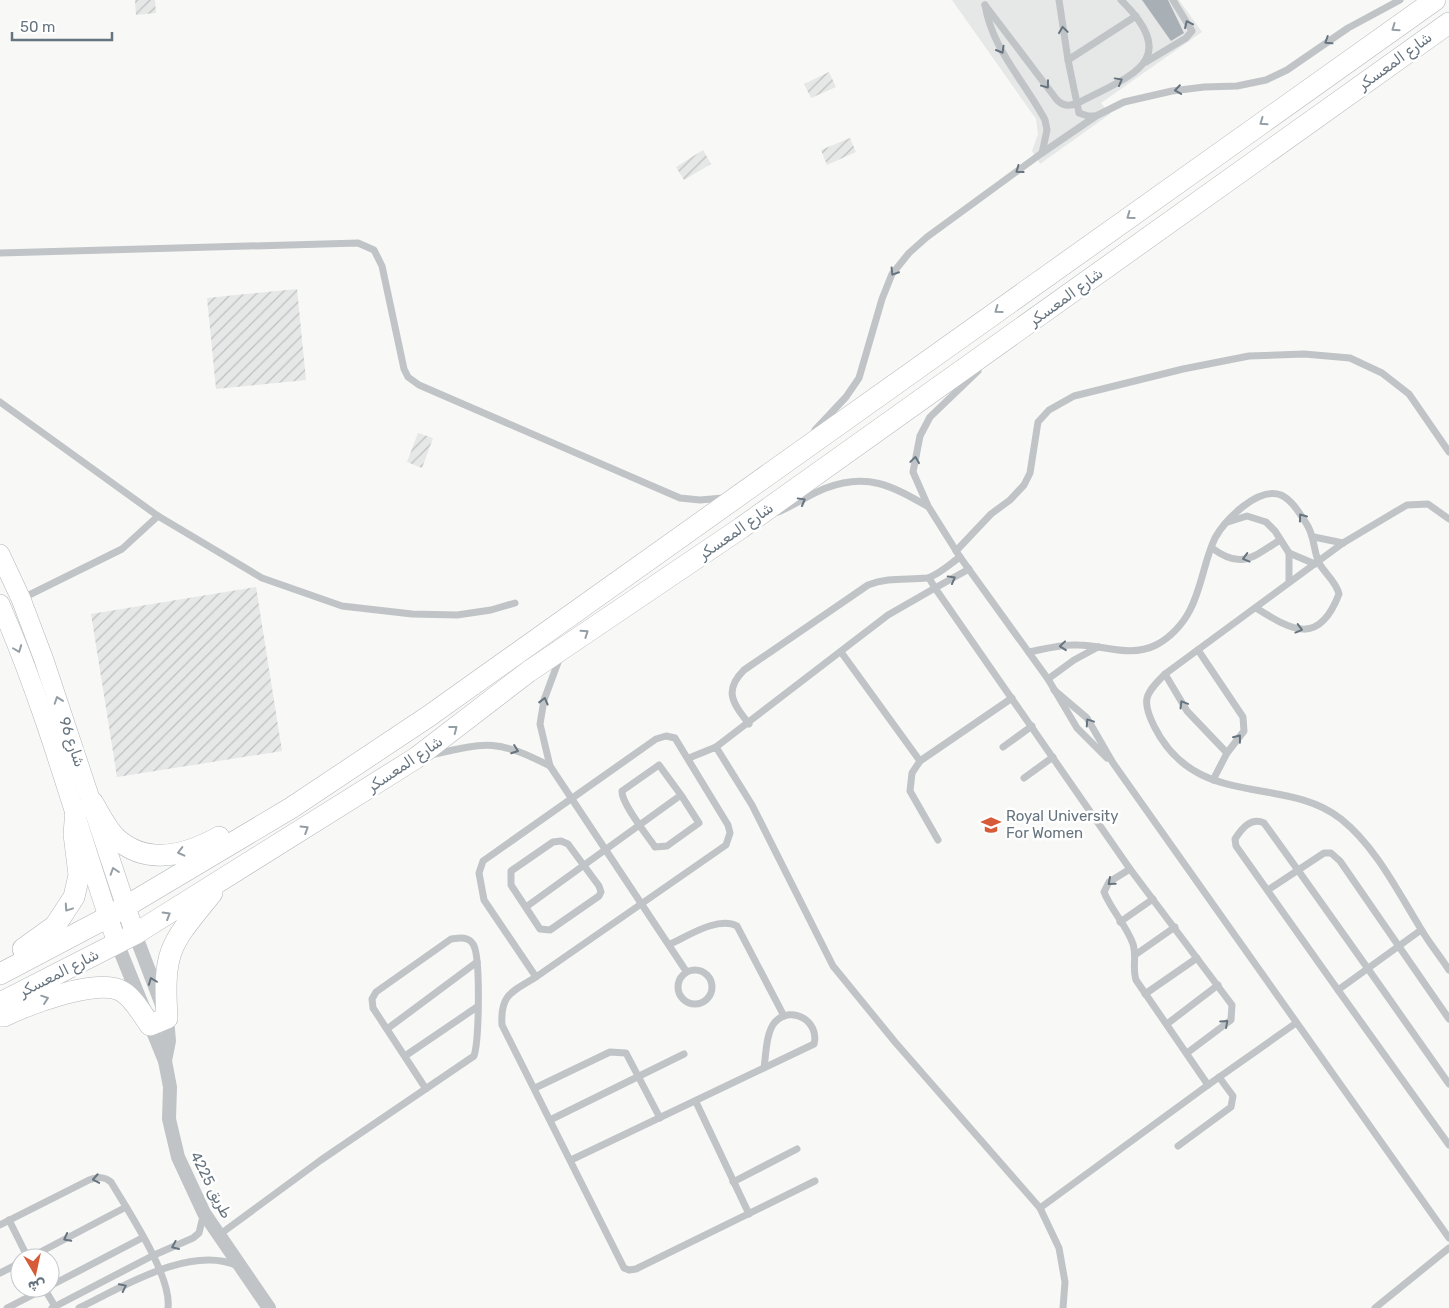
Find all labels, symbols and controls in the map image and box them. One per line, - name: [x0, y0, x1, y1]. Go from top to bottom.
- scale bar: [12, 10, 112, 42]
- text: 50 m: [20, 18, 55, 36]
- one-way arrow: [1185, 20, 1195, 29]
- one-way arrow: [1392, 22, 1401, 31]
- one-way arrow: [1059, 26, 1069, 35]
- street label: شارع المعسكر: [1354, 28, 1437, 96]
- one-way arrow: [1324, 35, 1333, 44]
- one-way arrow: [995, 45, 1005, 54]
- one-way arrow: [1114, 77, 1123, 87]
- one-way arrow: [1040, 79, 1049, 89]
- one-way arrow: [1173, 85, 1182, 95]
- one-way arrow: [1259, 116, 1269, 125]
- one-way arrow: [1015, 164, 1025, 173]
- one-way arrow: [1126, 210, 1136, 219]
- street label: شارع المعسكر: [1025, 264, 1108, 332]
- one-way arrow: [891, 267, 901, 276]
- one-way arrow: [995, 305, 1004, 313]
- one-way arrow: [909, 456, 920, 464]
- one-way arrow: [797, 497, 806, 507]
- street label: شارع المعسكر: [694, 499, 778, 566]
- one-way arrow: [1299, 513, 1308, 523]
- one-way arrow: [1242, 552, 1251, 563]
- one-way arrow: [947, 575, 956, 585]
- one-way arrow: [1295, 623, 1303, 633]
- one-way arrow: [579, 630, 589, 639]
- one-way arrow: [1059, 640, 1067, 651]
- one-way arrow: [12, 644, 22, 653]
- one-way arrow: [54, 697, 64, 705]
- one-way arrow: [539, 698, 549, 706]
- one-way arrow: [1179, 700, 1189, 709]
- street label: شارع 96: [53, 715, 89, 770]
- one-way arrow: [1086, 719, 1095, 728]
- one-way arrow: [448, 726, 458, 735]
- street label: شارع المعسكر: [363, 732, 447, 798]
- one-way arrow: [1233, 735, 1242, 744]
- one-way arrow: [510, 744, 519, 754]
- place label: Royal University For Women: [1006, 807, 1118, 842]
- school or university icon: Royal University For Women: [980, 814, 1002, 836]
- one-way arrow: [299, 826, 308, 835]
- one-way arrow: [177, 846, 186, 857]
- one-way arrow: [109, 868, 119, 876]
- one-way arrow: [1108, 876, 1117, 885]
- one-way arrow: [64, 903, 74, 912]
- one-way arrow: [161, 911, 170, 921]
- street label: شارع المعسكر: [15, 945, 103, 1003]
- one-way arrow: [147, 977, 158, 986]
- one-way arrow: [41, 995, 49, 1005]
- one-way arrow: [1220, 1020, 1229, 1029]
- street label: طريق 4225: [187, 1149, 235, 1221]
- one-way arrow: [92, 1174, 101, 1184]
- one-way arrow: [63, 1232, 72, 1242]
- one-way arrow: [171, 1240, 180, 1251]
- north arrow: [10, 1248, 60, 1298]
- text: ش: [27, 1276, 47, 1295]
- one-way arrow: [118, 1282, 127, 1293]

